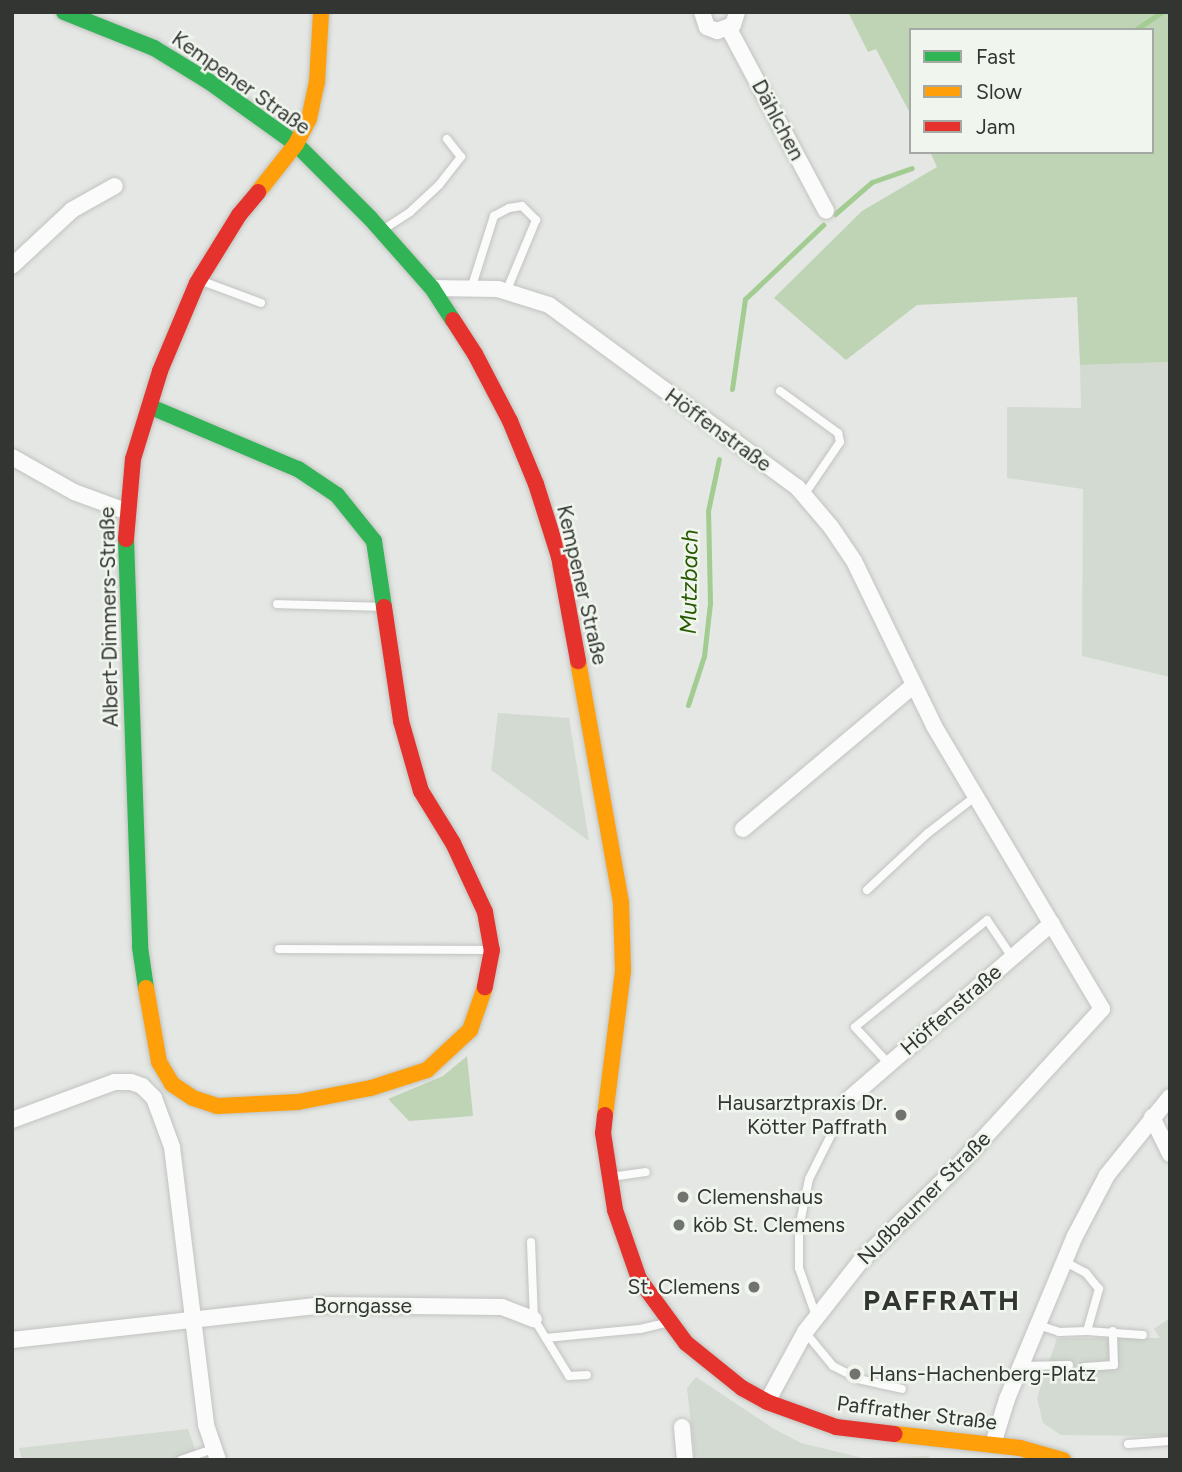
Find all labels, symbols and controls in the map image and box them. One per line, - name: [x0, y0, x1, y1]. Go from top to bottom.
- street label: Kempener Straße: [167, 26, 315, 140]
- legend: [909, 28, 1154, 154]
- text: Fast: [976, 44, 1016, 69]
- street label: Dählchen: [746, 75, 810, 165]
- text: Slow: [976, 79, 1022, 104]
- text: Jam: [976, 114, 1015, 139]
- street label: Höffenstraße: [660, 383, 776, 477]
- street label: Kempener Straße: [551, 503, 613, 667]
- street label: Albert-Dimmers-Straße: [94, 507, 124, 727]
- water label: Mutzbach: [674, 529, 704, 635]
- street label: Höffenstraße: [895, 959, 1007, 1061]
- place label: Hausarztpraxis Dr. Kötter Paffrath: [717, 1090, 887, 1140]
- marker: Hausarztpraxis Dr. Kötter Paffrath: [893, 1107, 909, 1123]
- street label: Nußbaumer Straße: [852, 1126, 996, 1270]
- place label: Clemenshaus: [697, 1184, 823, 1210]
- marker: Clemenshaus: [675, 1189, 691, 1205]
- place label: köb St. Clemens: [693, 1212, 845, 1238]
- marker: köb St. Clemens: [671, 1217, 687, 1233]
- place label: St. Clemens: [628, 1274, 740, 1300]
- marker: St. Clemens: [746, 1279, 762, 1295]
- district label: PAFFRATH: [864, 1283, 1020, 1317]
- street label: Borngasse: [314, 1293, 412, 1319]
- place label: Hans-Hachenberg-Platz: [869, 1361, 1096, 1387]
- marker: Hans-Hachenberg-Platz: [847, 1366, 863, 1382]
- street label: Paffrather Straße: [835, 1391, 999, 1435]

